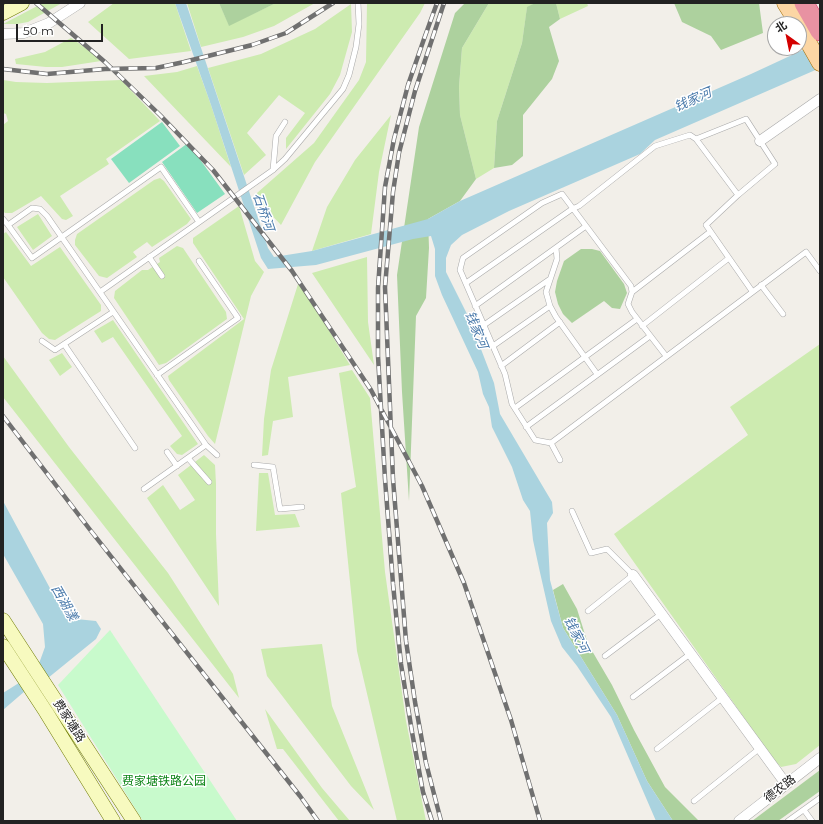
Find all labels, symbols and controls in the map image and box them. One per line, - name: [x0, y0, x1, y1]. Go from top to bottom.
- scale bar: [18, 16, 105, 42]
- north arrow: [767, 16, 807, 56]
- text: 北: [773, 18, 789, 36]
- text: 50 m: [23, 23, 54, 38]
- water label: 钱家河: [672, 85, 714, 115]
- water label: 石桥河: [249, 191, 277, 233]
- water label: 钱家河: [461, 309, 491, 351]
- water label: 西湖漾: [47, 582, 81, 624]
- water label: 钱家河: [560, 614, 592, 656]
- street label: 费家塘路: [50, 697, 88, 745]
- street label: 德农路: [761, 772, 799, 806]
- park label: 费家塘铁路公园: [122, 774, 206, 788]

